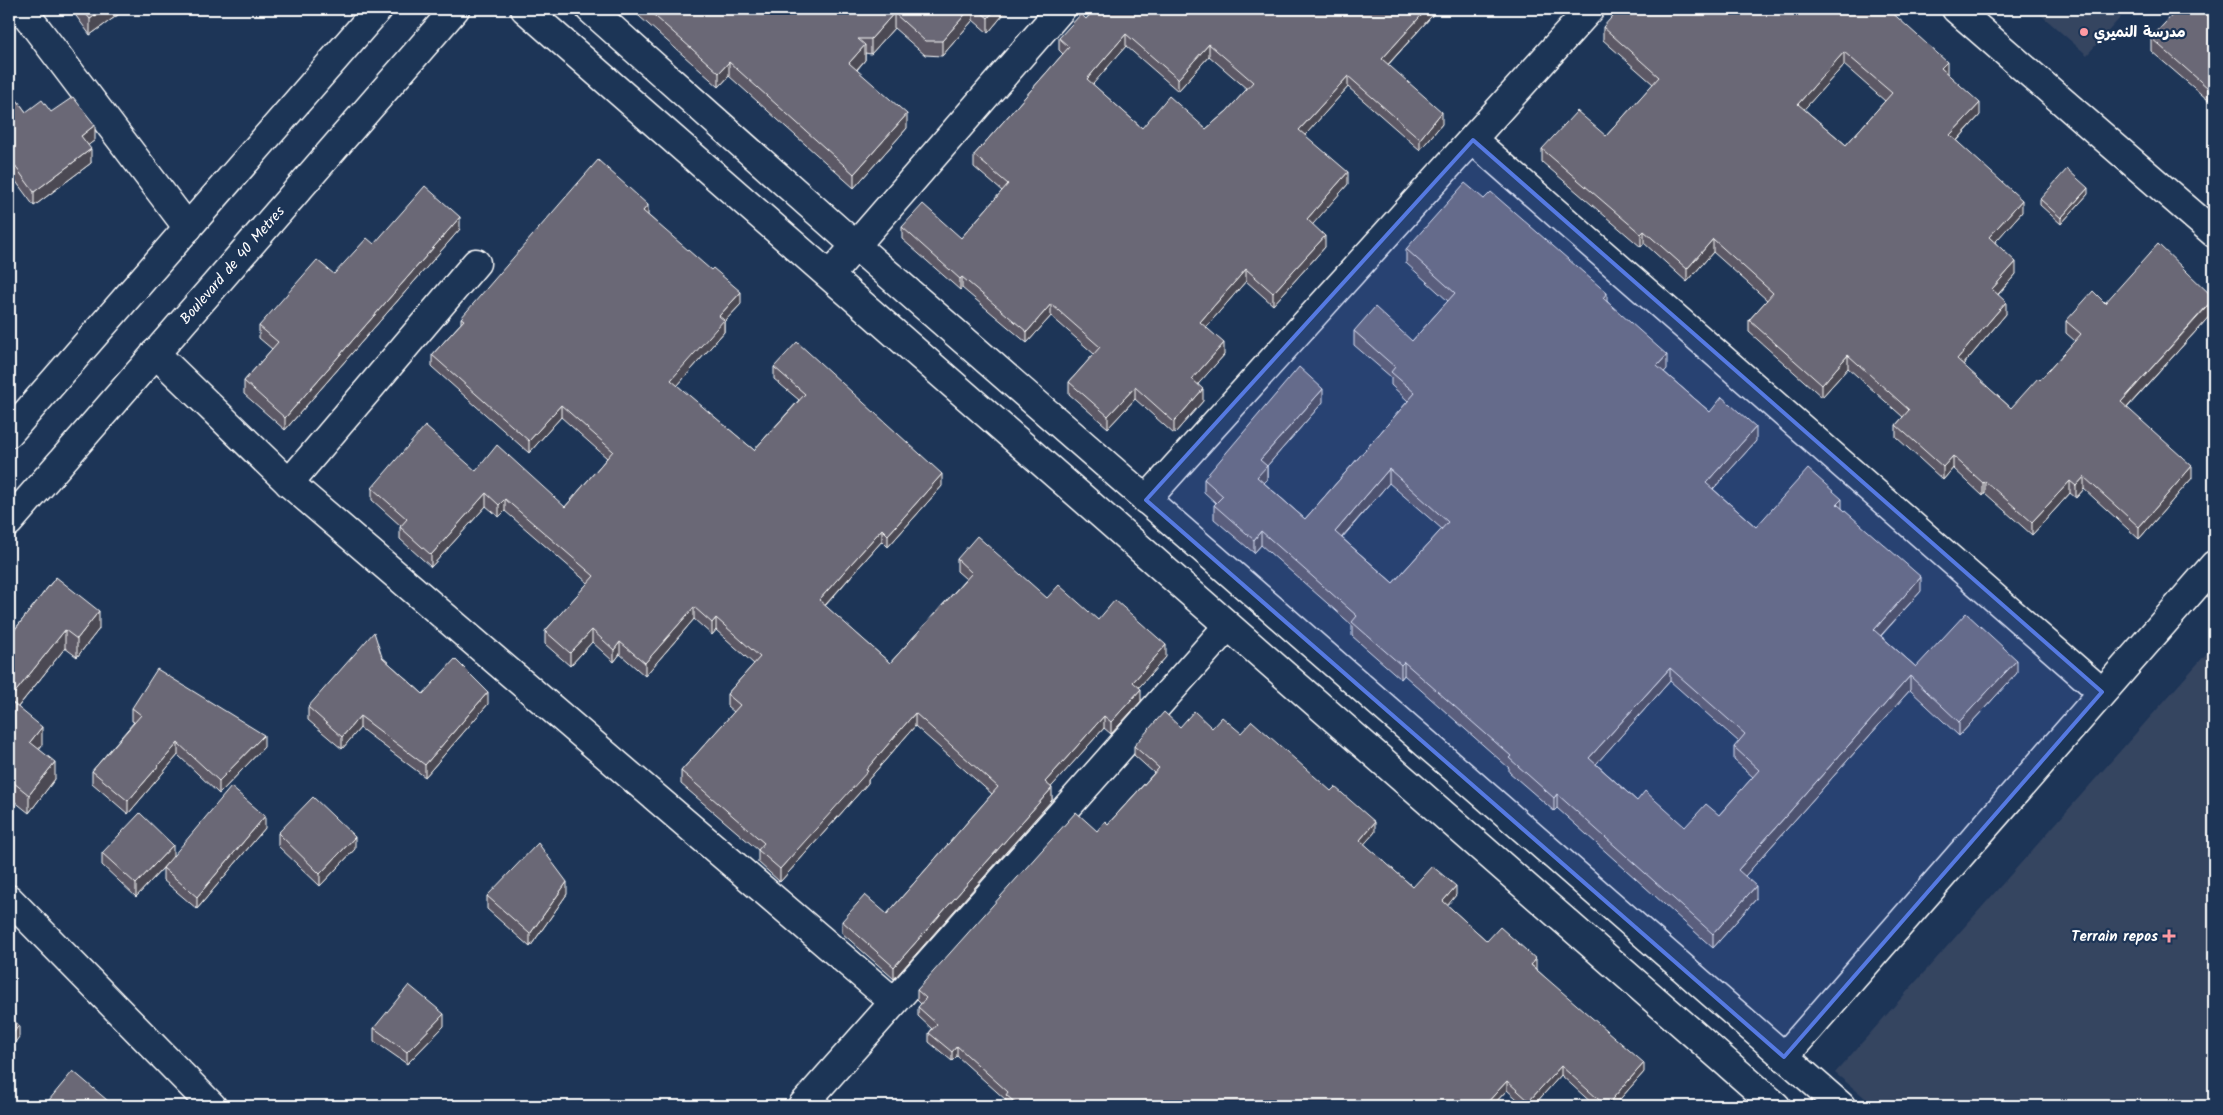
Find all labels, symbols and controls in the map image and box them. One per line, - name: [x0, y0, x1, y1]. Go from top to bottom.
- place label: مدرسة النميري: [2094, 21, 2186, 45]
- marker: مدرسة النميري: [2078, 26, 2090, 38]
- street label: Boulevard de 40 Metres: [174, 201, 292, 330]
- place label: Terrain repos: [2071, 925, 2158, 949]
- marker: Terrain repos: [2162, 929, 2176, 943]

